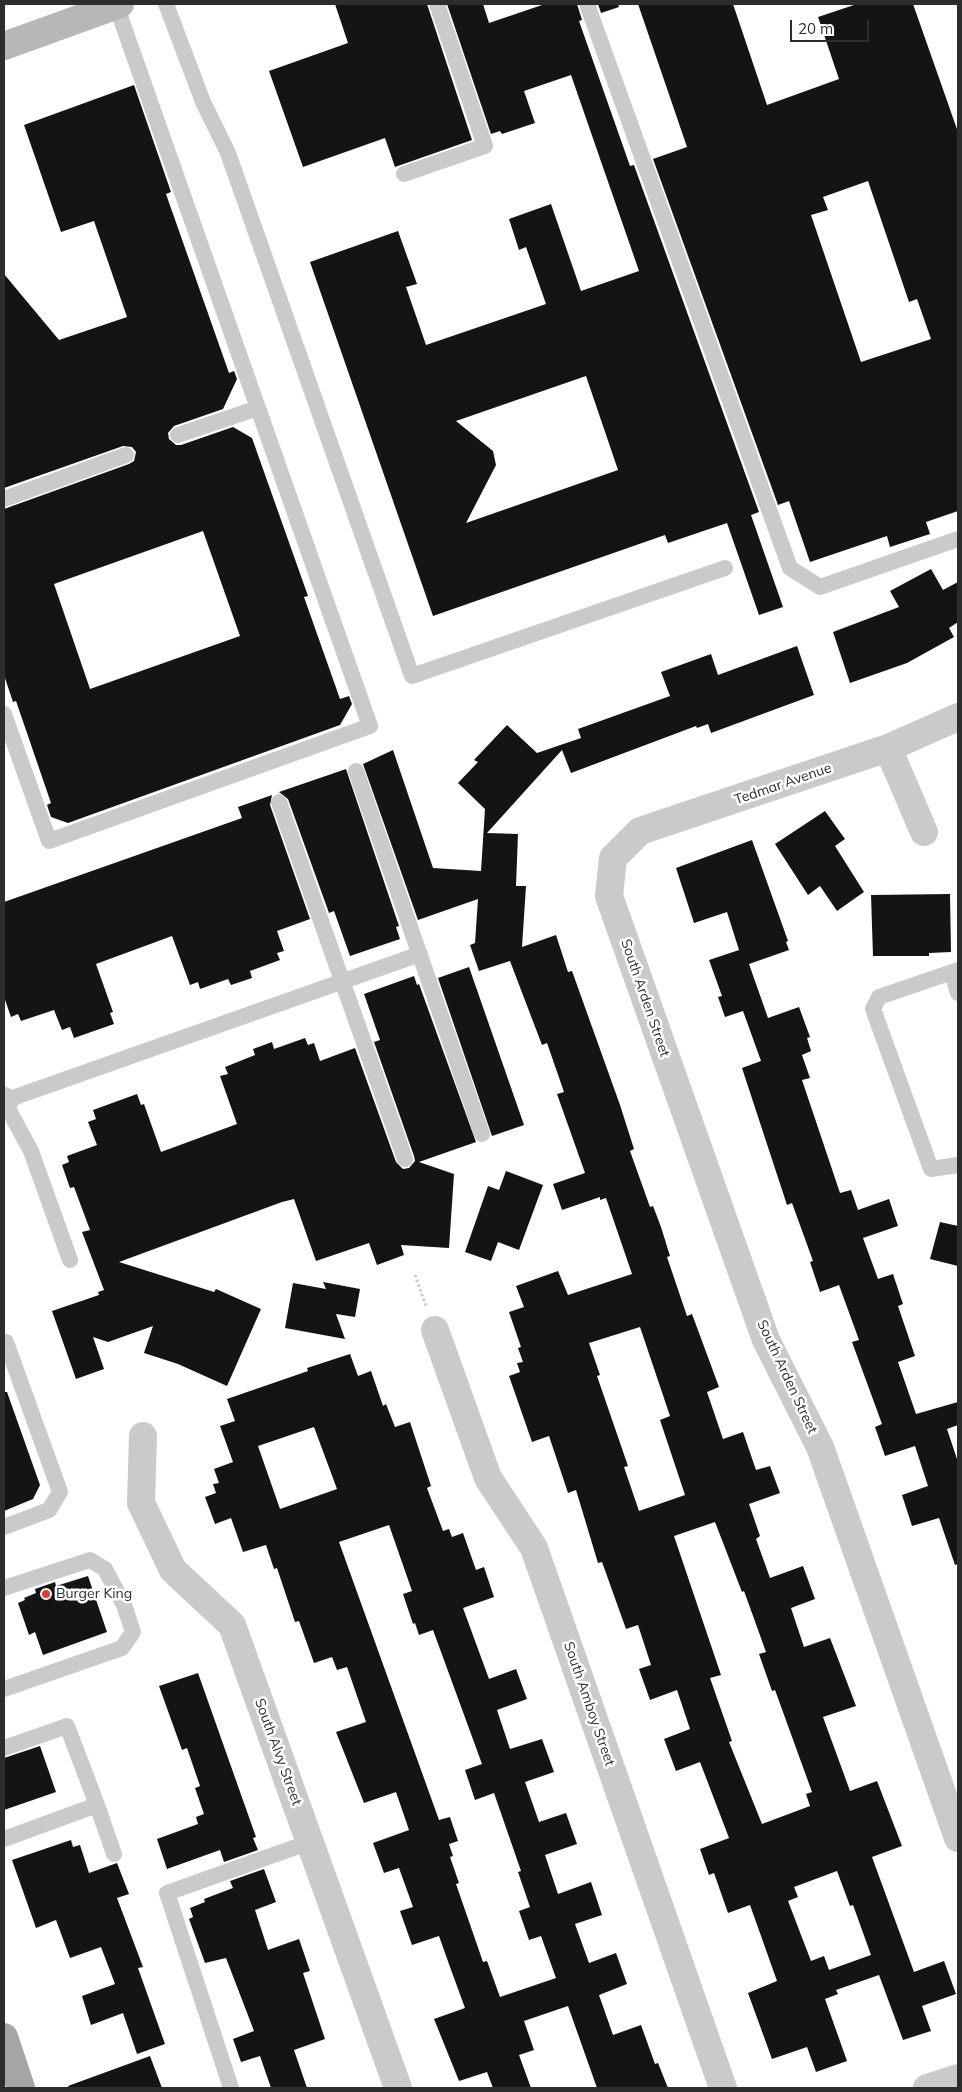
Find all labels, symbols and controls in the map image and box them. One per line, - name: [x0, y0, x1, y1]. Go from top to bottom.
- scale bar: [792, 10, 871, 42]
- text: 20 m: [798, 19, 833, 38]
- street label: Tedmar Avenue: [732, 760, 834, 808]
- street label: South Arden Street: [617, 937, 673, 1059]
- street label: South Arden Street: [753, 1318, 821, 1436]
- place label: Burger King: [56, 1586, 132, 1602]
- marker: Burger King: [40, 1588, 52, 1600]
- street label: South Amboy Street: [560, 1640, 618, 1768]
- street label: South Alvy Street: [251, 1696, 305, 1808]

